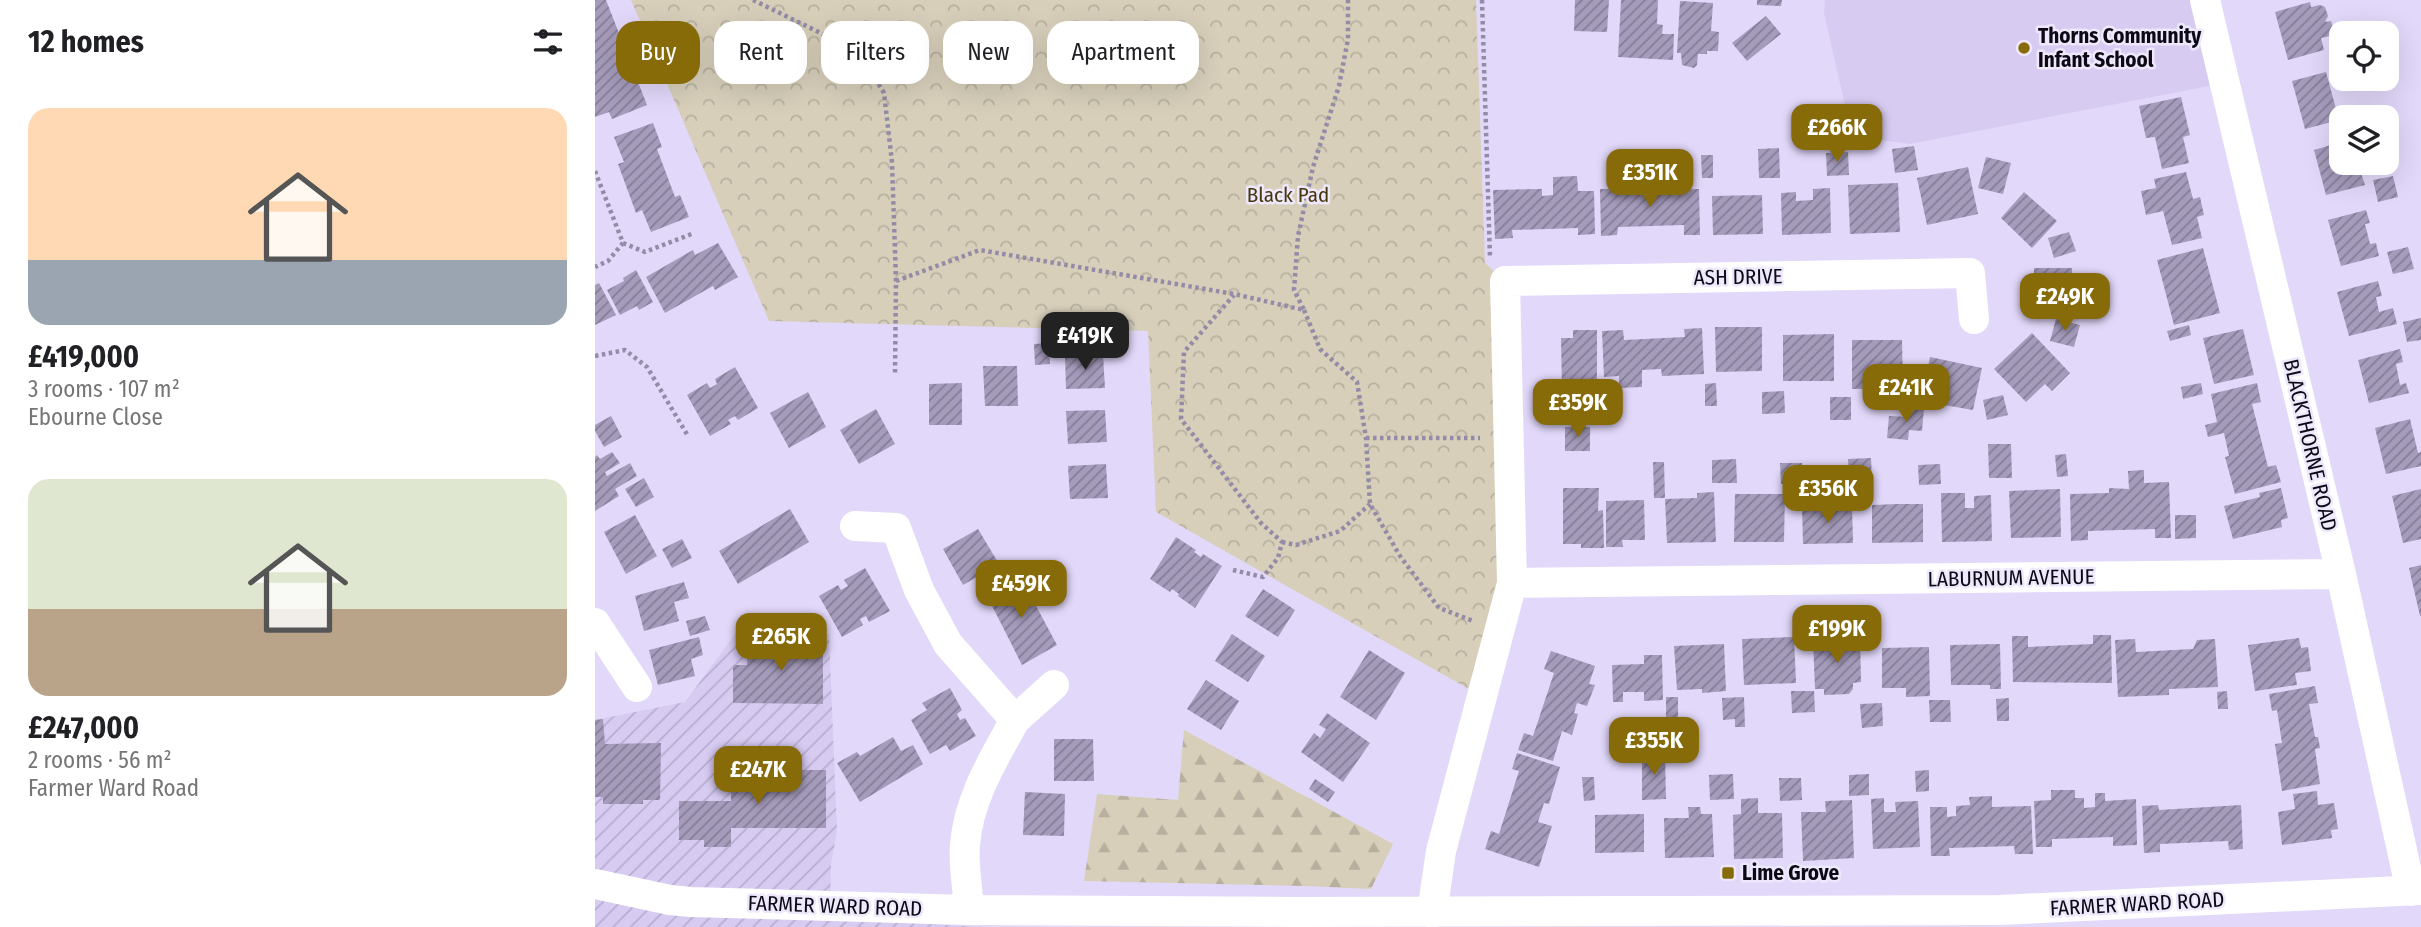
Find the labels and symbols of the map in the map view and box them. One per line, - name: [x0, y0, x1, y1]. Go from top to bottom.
- place label: Thorns Community Infant School: [2038, 23, 2202, 73]
- marker: Thorns Community Infant School: [2016, 40, 2032, 56]
- pin: £266K: [1788, 104, 1886, 164]
- pin: £351K: [1601, 150, 1699, 209]
- park label: Black Pad: [1247, 182, 1329, 208]
- street label: ASH DRIVE: [1693, 263, 1783, 291]
- pin: £249K: [2016, 274, 2114, 333]
- pin: £419K: [1036, 312, 1134, 372]
- street label: BLACKTHORNE ROAD: [2278, 357, 2342, 533]
- pin: £241K: [1857, 364, 1955, 424]
- pin: £359K: [1529, 380, 1627, 439]
- pin: £356K: [1779, 466, 1877, 525]
- pin: £459K: [972, 560, 1070, 620]
- street label: LABURNUM AVENUE: [1927, 564, 2095, 592]
- pin: £199K: [1788, 606, 1886, 665]
- pin: £265K: [732, 614, 830, 673]
- pin: £355K: [1605, 718, 1703, 777]
- pin: £247K: [709, 746, 807, 806]
- place label: Lime Grove: [1742, 860, 1839, 886]
- marker: Lime Grove: [1720, 865, 1736, 881]
- street label: FARMER WARD ROAD: [2049, 886, 2225, 922]
- street label: FARMER WARD ROAD: [747, 890, 923, 922]

